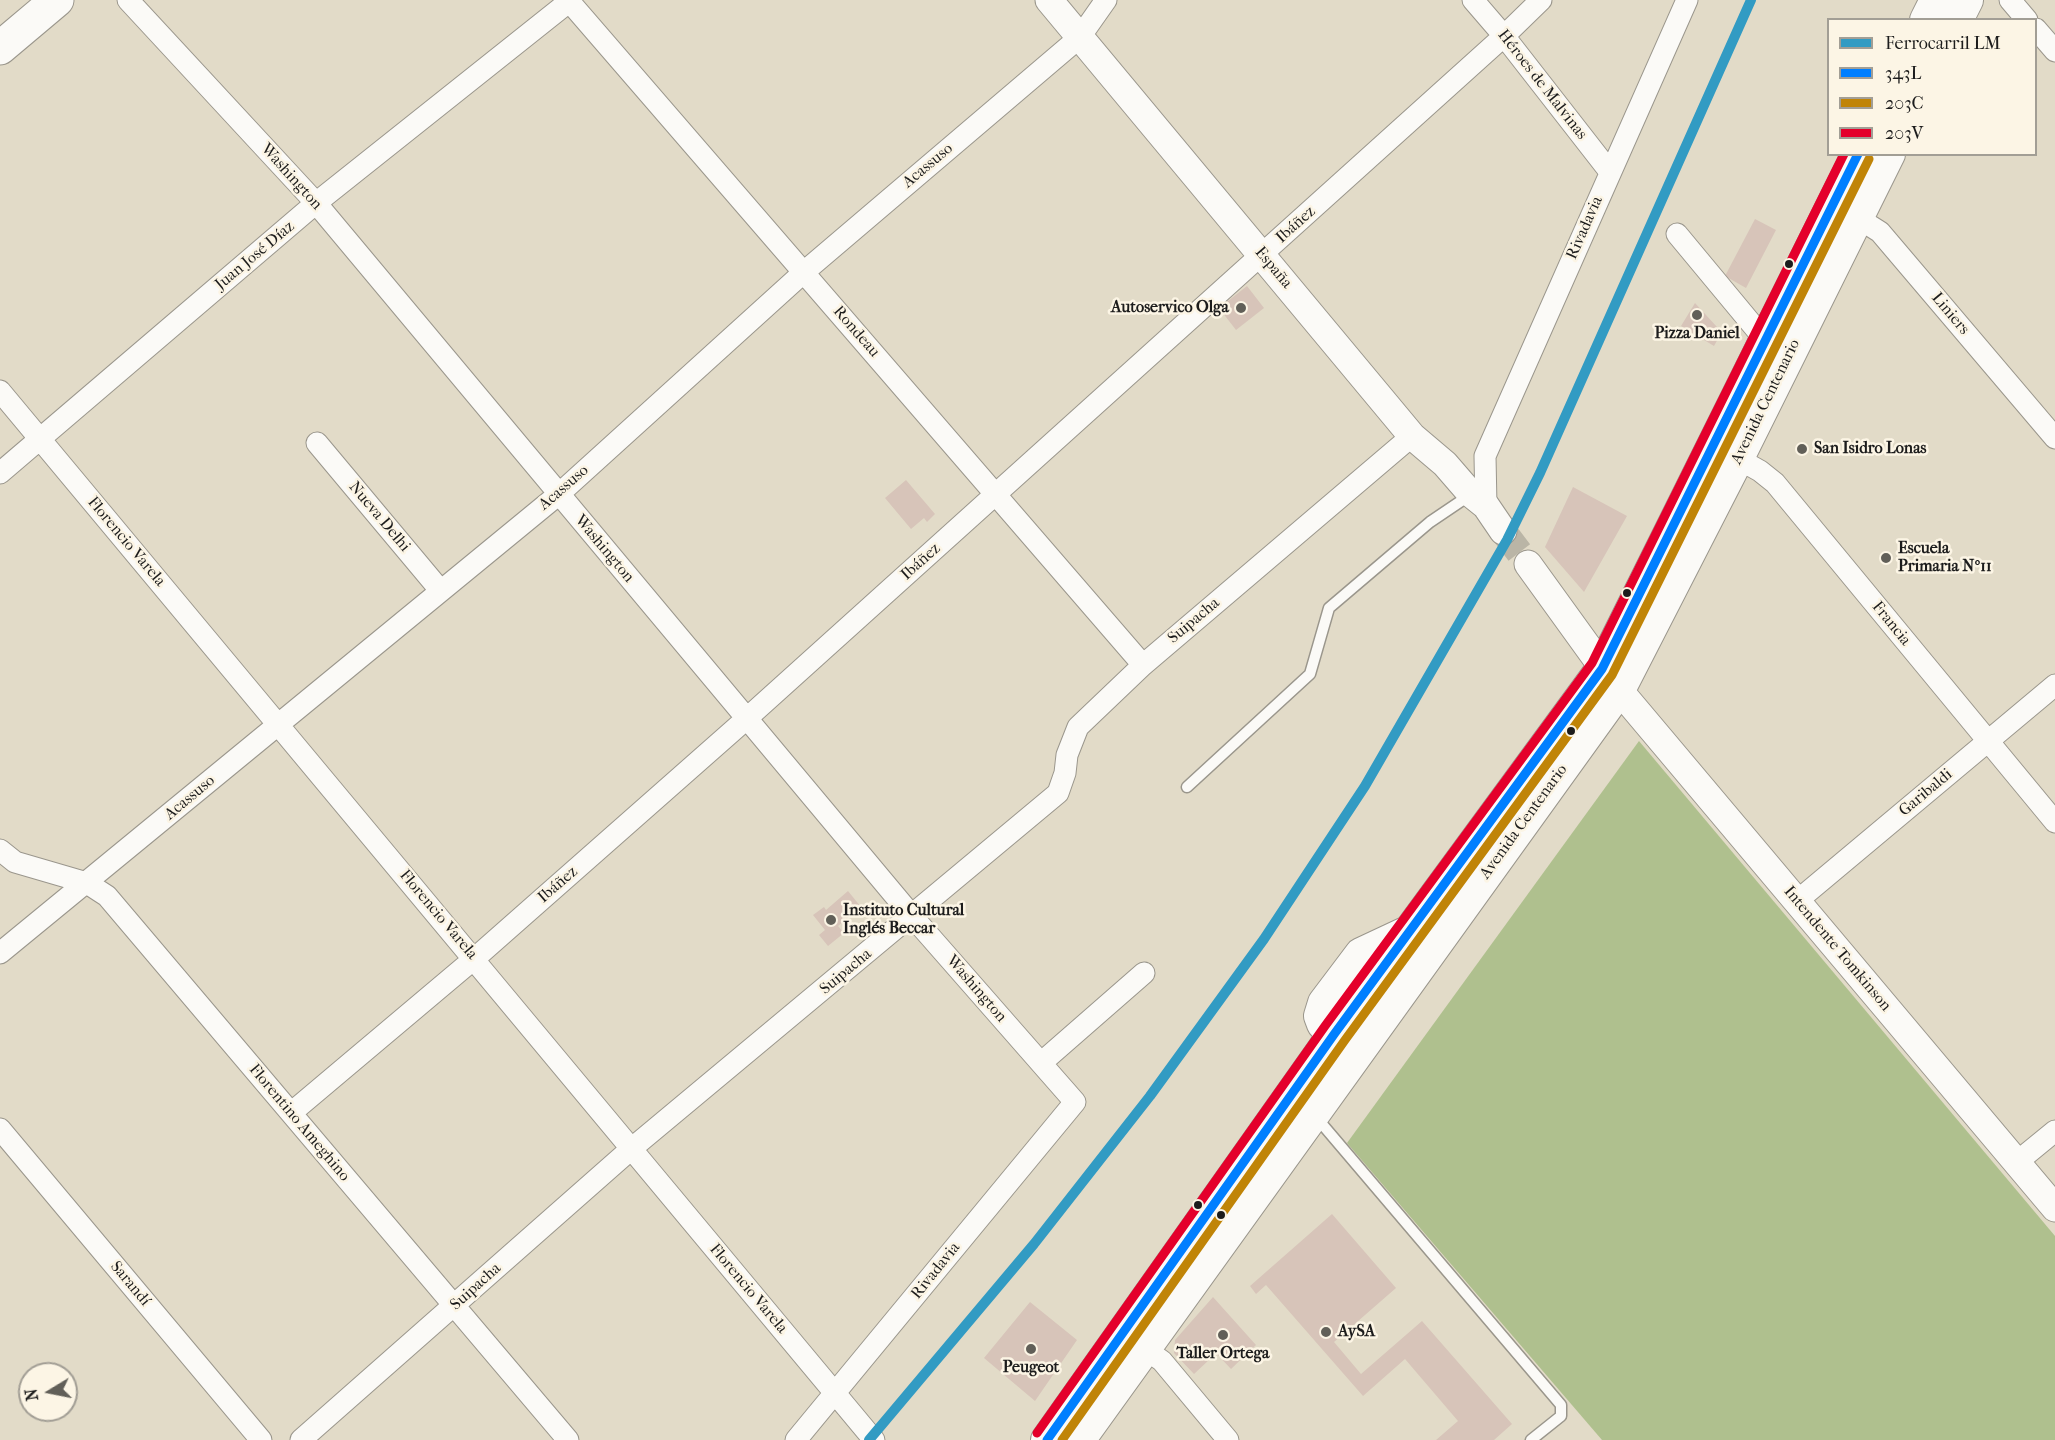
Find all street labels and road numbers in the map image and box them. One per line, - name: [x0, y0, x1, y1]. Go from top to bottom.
- street label: Héroes de Malvinas: [1493, 26, 1591, 144]
- street label: Acassuso: [899, 139, 957, 193]
- street label: Washington: [256, 140, 326, 214]
- street label: Rivadavia: [1563, 193, 1607, 263]
- street label: Ibáñez: [1272, 202, 1320, 248]
- street label: Juan José Díaz: [212, 217, 298, 295]
- street label: España: [1250, 243, 1296, 293]
- street label: Liniers: [1927, 289, 1973, 339]
- street label: Rondeau: [829, 302, 883, 362]
- street label: Avenida Centenario: [1727, 336, 1805, 468]
- street label: Acassuso: [535, 461, 593, 515]
- street label: Nueva Delhi: [344, 478, 414, 556]
- street label: Florencio Varela: [83, 493, 169, 591]
- street label: Washington: [570, 511, 638, 587]
- street label: Ibáñez: [897, 539, 945, 585]
- street label: Suipacha: [1164, 594, 1224, 648]
- street label: Francia: [1867, 598, 1915, 650]
- street label: Avenida Centenario: [1476, 761, 1572, 883]
- street label: Garibaldi: [1895, 765, 1957, 821]
- street label: Acassuso: [161, 771, 219, 825]
- street label: Ibáñez: [534, 863, 582, 907]
- street label: Florencio Varela: [395, 866, 481, 964]
- street label: Intendente Tomkinson: [1779, 883, 1895, 1015]
- street label: Suipacha: [816, 945, 876, 999]
- street label: Washington: [942, 952, 1010, 1026]
- street label: Florentino Ameghino: [244, 1060, 354, 1186]
- street label: Rivadavia: [907, 1239, 965, 1303]
- street label: Florencio Varela: [705, 1240, 791, 1338]
- street label: Sarandí: [106, 1258, 154, 1310]
- street label: Suipacha: [447, 1259, 505, 1315]

